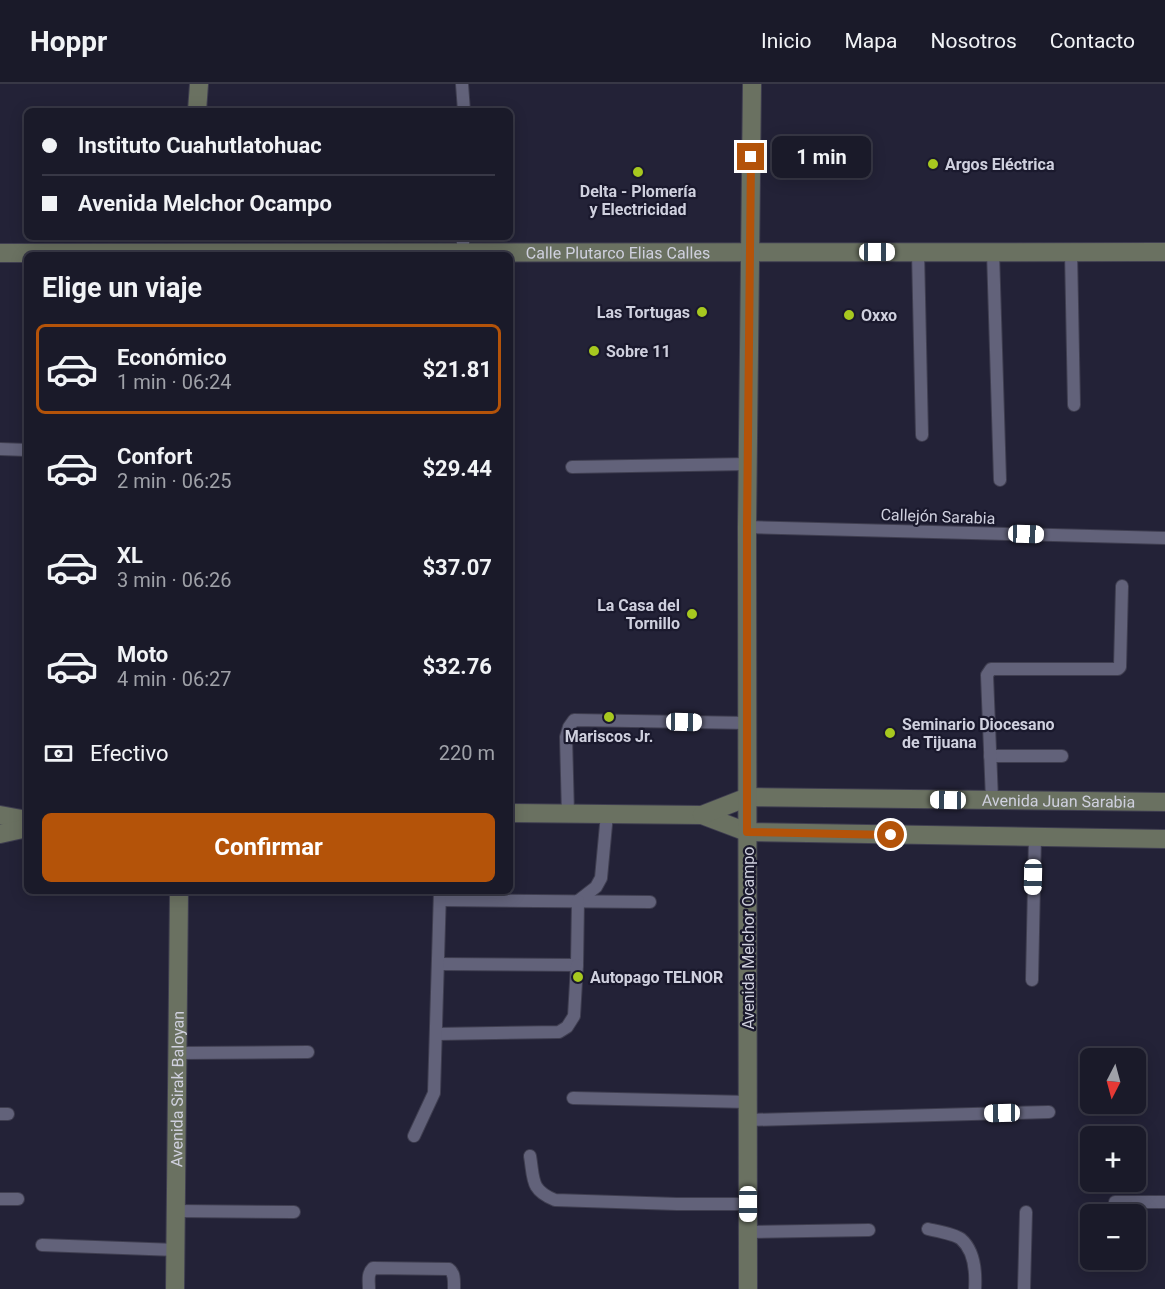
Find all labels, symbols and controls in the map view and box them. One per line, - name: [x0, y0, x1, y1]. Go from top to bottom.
- text: Hoppr: [30, 25, 107, 58]
- text: Inicio: [761, 29, 811, 53]
- text: Mapa: [844, 29, 897, 53]
- text: Nosotros: [930, 29, 1017, 53]
- text: Contacto: [1050, 29, 1135, 53]
- text: Instituto Cuahutlatohuac: [78, 133, 322, 158]
- callout: 1 min: [772, 136, 871, 178]
- route end: [737, 143, 764, 170]
- text: 1 min: [796, 145, 847, 169]
- place label: Argos Eléctrica: [945, 155, 1055, 174]
- marker: Argos Eléctrica: [926, 157, 940, 171]
- marker: Delta - Plomería y Electricidad: [631, 165, 645, 179]
- place label: Delta - Plomería y Electricidad: [580, 182, 697, 219]
- text: Avenida Melchor Ocampo: [78, 191, 332, 216]
- street label: Calle Plutarco Elias Calles: [526, 243, 710, 263]
- car: [859, 243, 895, 261]
- text: Elige un viaje: [42, 272, 202, 304]
- place label: Las Tortugas: [597, 303, 690, 322]
- marker: Las Tortugas: [695, 305, 709, 319]
- place label: Oxxo: [861, 306, 897, 325]
- marker: Oxxo: [842, 308, 856, 322]
- icon: car: [45, 342, 99, 396]
- place label: Sobre 11: [606, 342, 671, 361]
- marker: Sobre 11: [587, 344, 601, 358]
- text: Económico: [117, 345, 227, 370]
- text: $21.81: [423, 357, 492, 382]
- text: 1 min · 06:24: [117, 370, 232, 394]
- icon: car: [45, 441, 99, 495]
- text: Confort: [117, 444, 192, 469]
- text: $29.44: [423, 456, 492, 481]
- text: 2 min · 06:25: [117, 469, 232, 493]
- street label: Callejón Sarabia: [880, 505, 996, 528]
- car: [1008, 524, 1044, 544]
- icon: car: [45, 540, 99, 594]
- text: XL: [117, 543, 143, 568]
- text: $37.07: [423, 555, 492, 580]
- text: 3 min · 06:26: [117, 568, 232, 592]
- place label: La Casa del Tornillo: [597, 596, 680, 633]
- marker: La Casa del Tornillo: [685, 607, 699, 621]
- icon: car: [45, 639, 99, 693]
- text: Moto: [117, 642, 168, 667]
- text: $32.76: [423, 654, 492, 679]
- text: 4 min · 06:27: [117, 667, 232, 691]
- marker: Mariscos Jr.: [602, 710, 616, 724]
- car: [666, 713, 702, 731]
- place label: Seminario Diocesano de Tijuana: [902, 715, 1055, 752]
- marker: Seminario Diocesano de Tijuana: [883, 726, 897, 740]
- place label: Mariscos Jr.: [565, 727, 653, 746]
- icon: cash: [42, 737, 75, 770]
- text: Efectivo: [90, 741, 168, 766]
- text: 220 m: [439, 741, 495, 765]
- car: [930, 791, 966, 809]
- street label: Avenida Juan Sarabia: [982, 791, 1135, 812]
- button: Confirmar: [42, 813, 495, 882]
- route start: [877, 821, 904, 848]
- street label: Avenida Melchor Ocampo: [739, 847, 758, 1029]
- car: [1024, 859, 1042, 895]
- place label: Autopago TELNOR: [590, 968, 723, 987]
- marker: Autopago TELNOR: [571, 970, 585, 984]
- street label: Avenida Sirak Baloyan: [167, 1011, 188, 1167]
- north arrow: [1080, 1048, 1146, 1114]
- map controls: [1080, 1048, 1146, 1270]
- car: [984, 1104, 1020, 1122]
- button: +: [1080, 1126, 1146, 1192]
- car: [739, 1186, 757, 1222]
- button: −: [1080, 1204, 1146, 1270]

